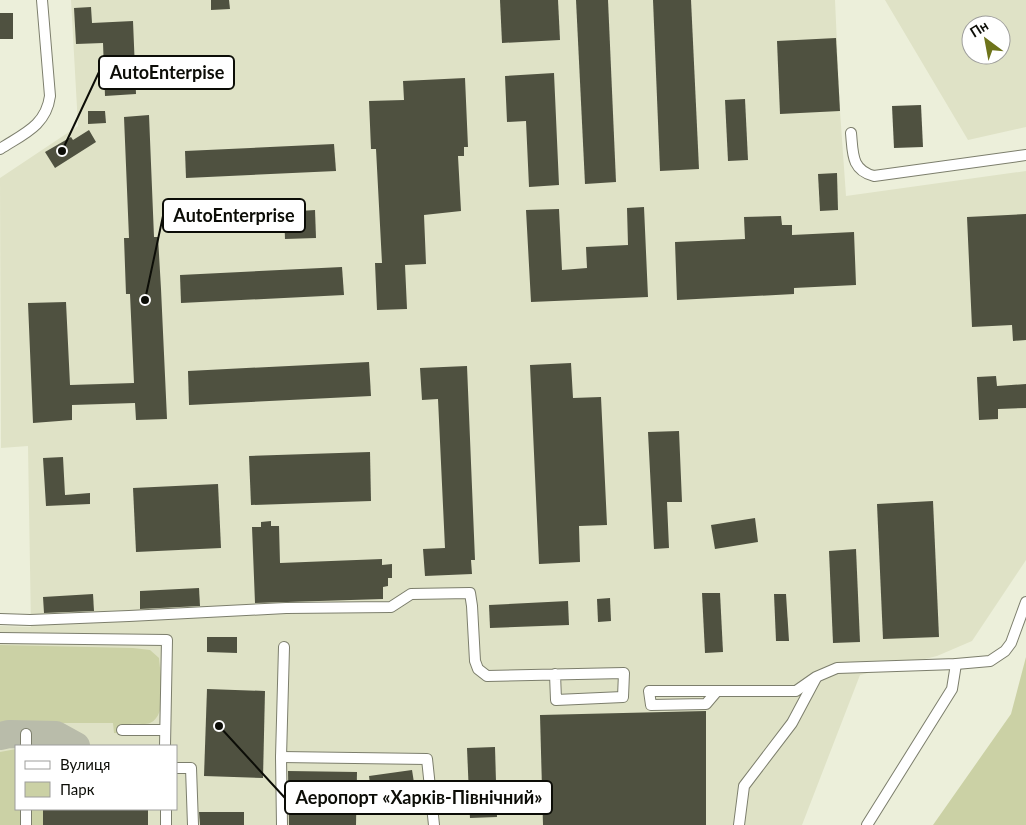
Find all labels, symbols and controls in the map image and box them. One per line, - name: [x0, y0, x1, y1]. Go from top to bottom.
- north arrow: [961, 15, 1011, 65]
- text: Пн: [967, 16, 991, 41]
- callout: AutoEnterpise: [99, 56, 234, 89]
- text: AutoEnterpise: [109, 61, 225, 83]
- callout: AutoEnterprise: [163, 199, 305, 232]
- text: AutoEnterprise: [172, 204, 295, 226]
- legend: [15, 745, 178, 810]
- text: Вулиця: [60, 755, 110, 773]
- text: Парк: [60, 780, 95, 798]
- callout: Аеропорт «Харків-Північний»: [285, 781, 552, 814]
- text: Аеропорт «Харків-Північний»: [295, 786, 542, 808]

